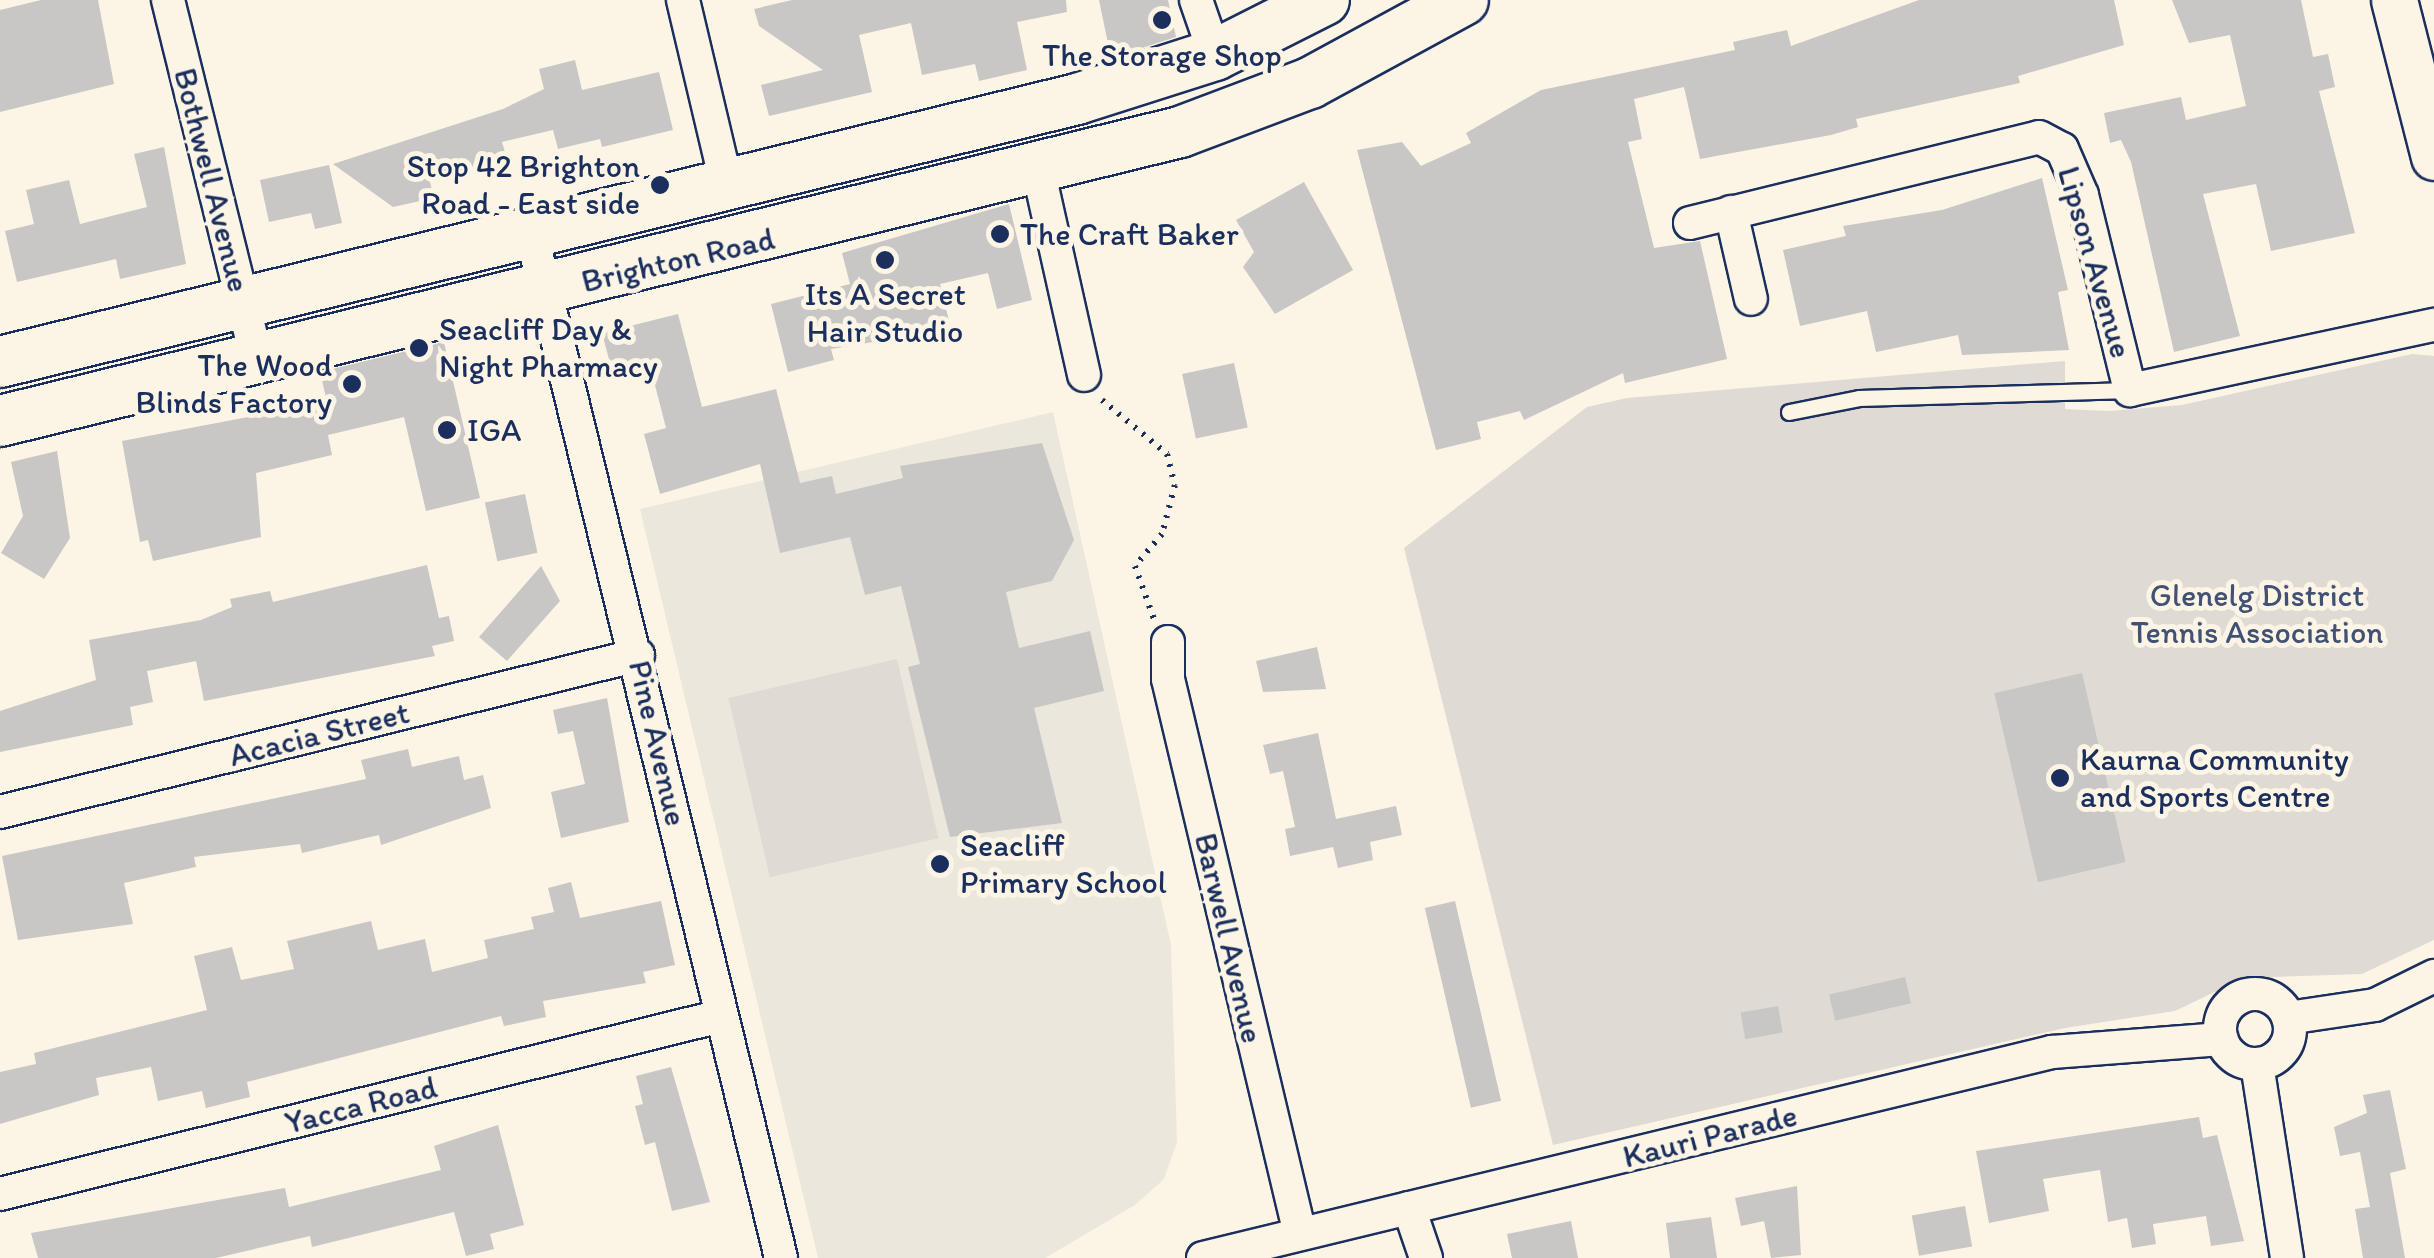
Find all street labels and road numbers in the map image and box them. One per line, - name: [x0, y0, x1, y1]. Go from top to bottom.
- street label: Bothwell Avenue: [166, 65, 258, 295]
- street label: Lipson Avenue: [2049, 162, 2141, 362]
- street label: Brighton Road: [578, 219, 778, 301]
- street label: Pine Avenue: [621, 657, 695, 829]
- street label: Acacia Street: [225, 693, 413, 775]
- street label: Barwell Avenue: [1186, 830, 1272, 1046]
- street label: Yacca Road: [282, 1068, 440, 1142]
- street label: Kauri Parade: [1619, 1096, 1801, 1176]

